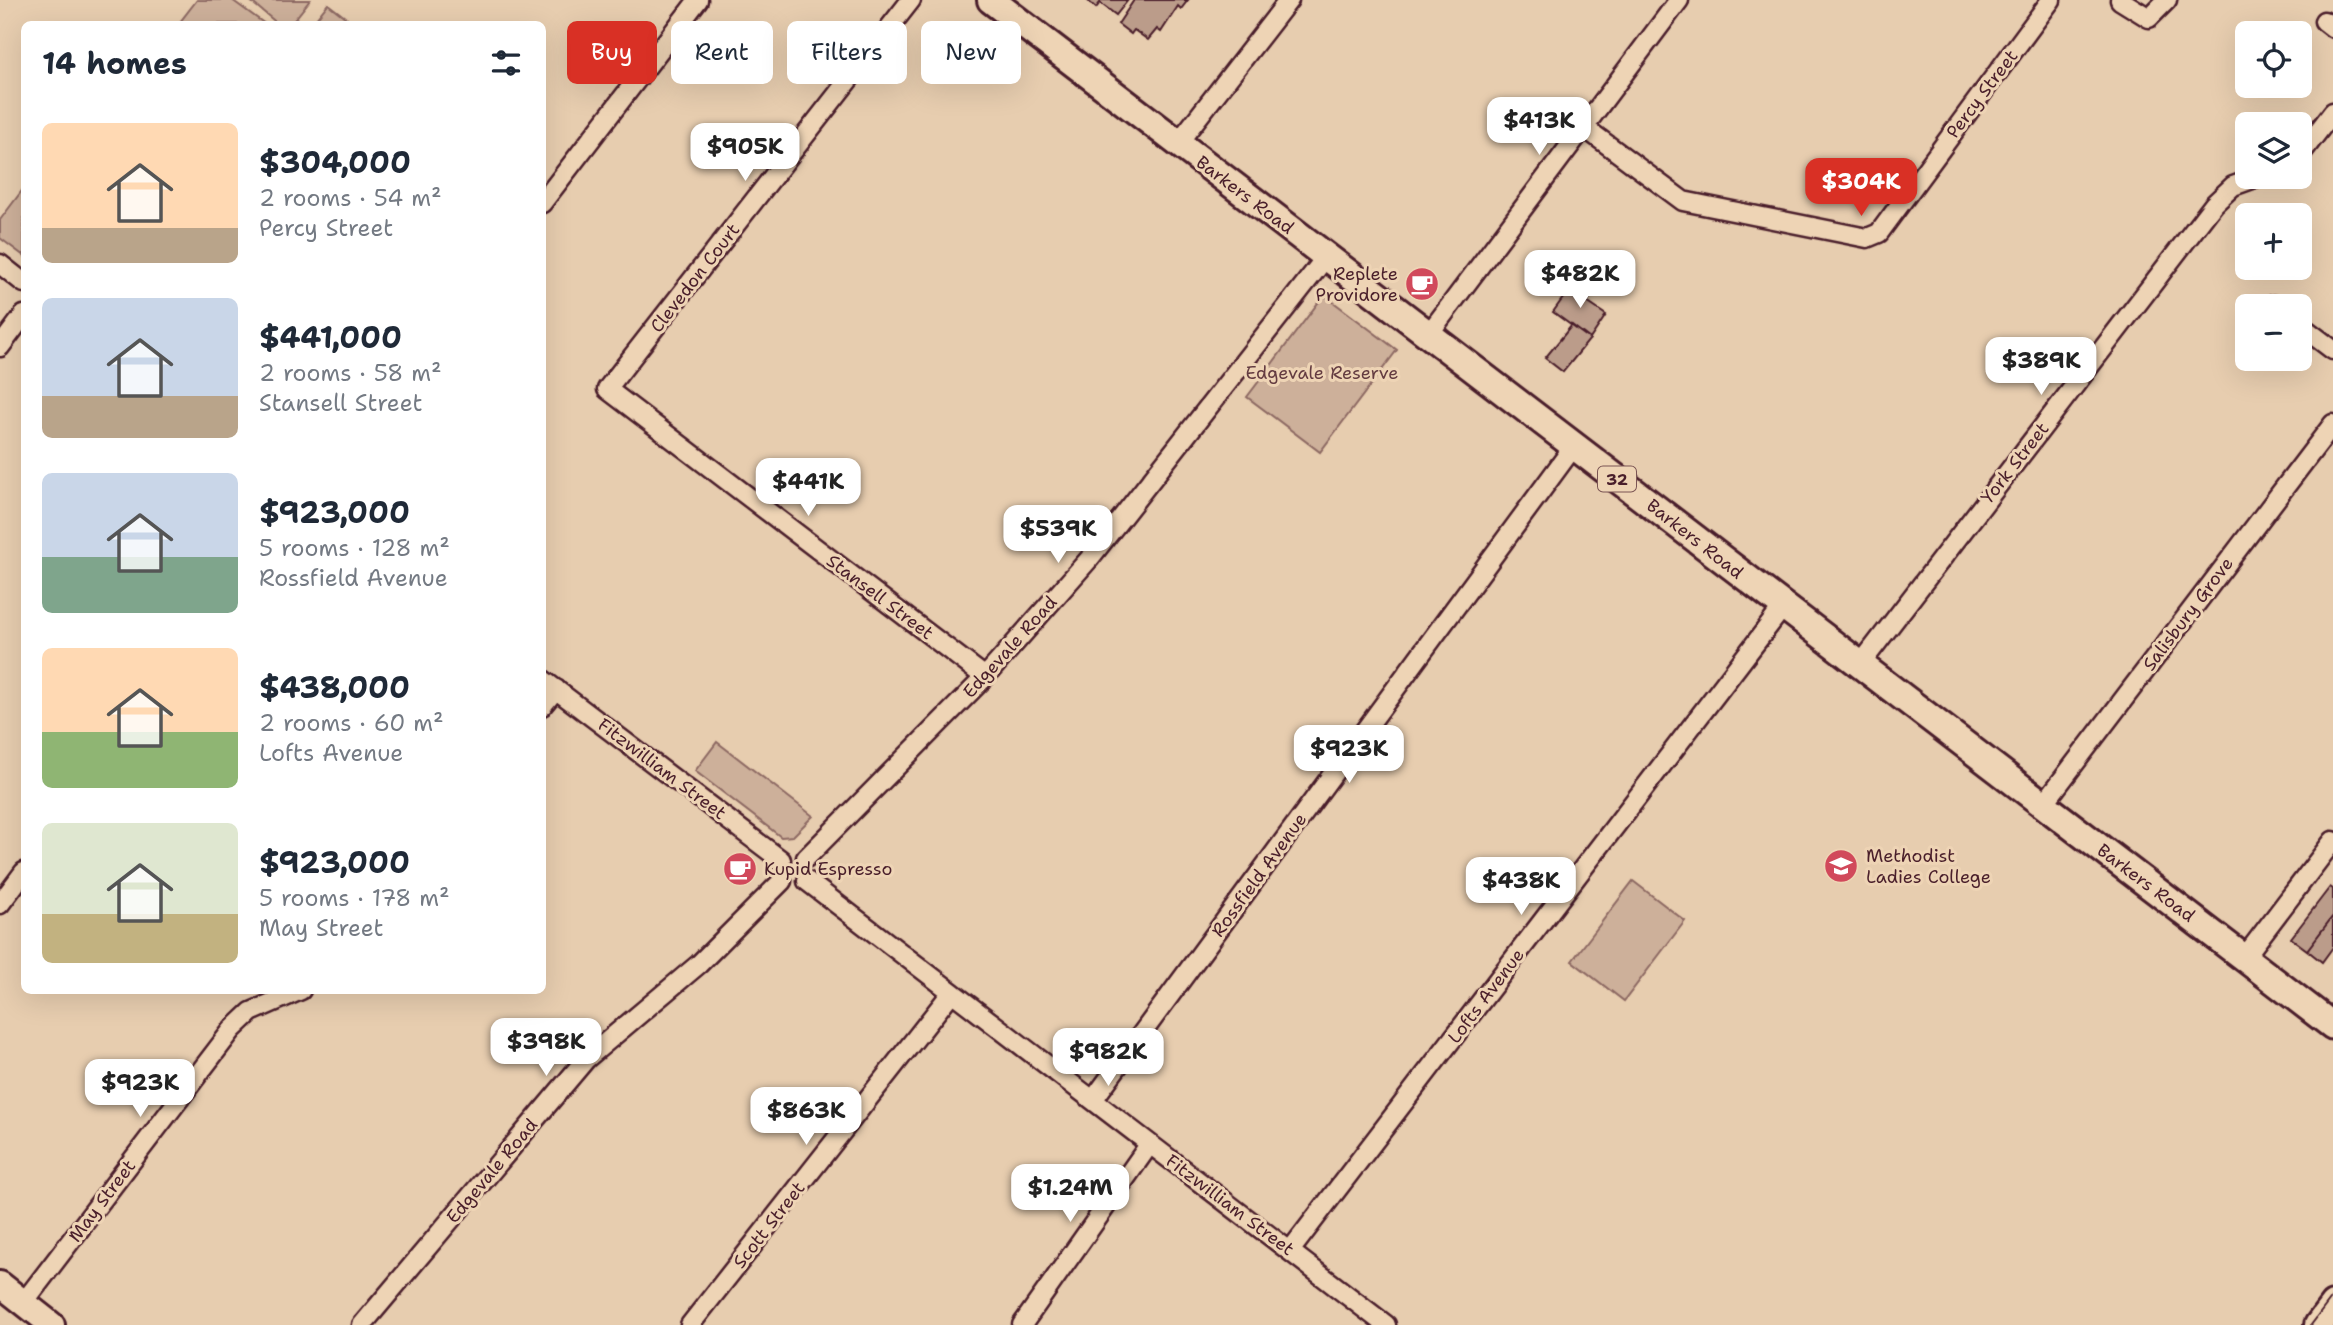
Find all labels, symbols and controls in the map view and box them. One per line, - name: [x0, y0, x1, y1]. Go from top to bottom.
- chip: Buy: [567, 21, 657, 84]
- chip: Rent: [671, 21, 773, 84]
- chip: Filters: [787, 21, 907, 84]
- chip: New: [921, 21, 1021, 84]
- map controls: [2235, 21, 2312, 371]
- button: locate: [2235, 21, 2312, 98]
- text: 14 homes: [42, 43, 187, 84]
- icon: filters: [487, 44, 525, 82]
- street label: Percy Street: [1941, 45, 2023, 143]
- pin: $413K: [1490, 97, 1588, 157]
- text: $413K: [1503, 105, 1575, 135]
- button: layers: [2235, 112, 2312, 189]
- pin: $905K: [696, 124, 794, 183]
- text: $905K: [707, 131, 784, 161]
- text: $304,000: [259, 142, 411, 183]
- street label: Barkers Road: [1191, 150, 1299, 240]
- icon: home: [98, 151, 182, 235]
- pin: $304K: [1812, 158, 1910, 218]
- text: $304K: [1821, 166, 1901, 196]
- text: 2 rooms · 54 m²: [259, 183, 442, 213]
- button: +: [2235, 203, 2312, 280]
- text: Percy Street: [259, 213, 393, 243]
- street label: Clevedon Court: [645, 218, 745, 338]
- pin: $482K: [1531, 250, 1629, 310]
- text: $482K: [1540, 258, 1620, 288]
- place label: Replete Providore: [1316, 262, 1398, 307]
- cafe icon: Replete Providore: [1403, 265, 1441, 303]
- button: −: [2235, 294, 2312, 371]
- text: $441,000: [259, 317, 402, 358]
- icon: home: [98, 326, 182, 410]
- pin: $389K: [1992, 338, 2090, 397]
- text: $389K: [2001, 345, 2081, 375]
- text: 2 rooms · 58 m²: [259, 358, 442, 388]
- park label: Edgevale Reserve: [1245, 361, 1399, 385]
- text: Stansell Street: [259, 388, 422, 418]
- street label: York Street: [1976, 417, 2054, 509]
- pin: $441K: [759, 458, 857, 518]
- text: $441K: [772, 466, 844, 496]
- road number: 32: [1598, 466, 1636, 492]
- text: $923,000: [259, 492, 410, 533]
- street label: Barkers Road: [1642, 494, 1748, 584]
- icon: home: [98, 501, 182, 585]
- pin: $539K: [1009, 505, 1107, 565]
- text: $539K: [1019, 513, 1097, 543]
- text: 5 rooms · 128 m²: [259, 533, 450, 563]
- street label: Stansell Street: [822, 549, 938, 645]
- street label: Salisbury Grove: [2137, 552, 2239, 676]
- text: Rossfield Avenue: [259, 563, 448, 593]
- street label: Edgevale Road: [958, 591, 1062, 703]
- text: $438,000: [259, 667, 410, 708]
- icon: home: [98, 676, 182, 760]
- text: 2 rooms · 60 m²: [259, 708, 444, 738]
- street label: Fitzwilliam Street: [593, 713, 731, 825]
- pin: $923K: [1300, 726, 1398, 785]
- text: $923K: [1310, 733, 1388, 763]
- text: Lofts Avenue: [259, 738, 403, 768]
- street label: Rossfield Avenue: [1206, 808, 1312, 942]
- street label: Barkers Road: [2092, 838, 2200, 928]
- text: $923,000: [259, 842, 410, 883]
- place label: Methodist Ladies College: [1866, 844, 1991, 889]
- school or university icon: Methodist Ladies College: [1822, 847, 1860, 885]
- cafe icon: Kupid Espresso: [721, 850, 759, 888]
- icon: home: [98, 851, 182, 935]
- place label: Kupid Espresso: [764, 857, 892, 881]
- pin: $438K: [1472, 858, 1570, 917]
- text: $438K: [1482, 865, 1560, 895]
- text: 5 rooms · 178 m²: [259, 883, 450, 913]
- text: May Street: [259, 913, 384, 943]
- street label: Lofts Avenue: [1442, 944, 1530, 1048]
- pin: $398K: [497, 1018, 595, 1078]
- text: $398K: [507, 1026, 585, 1056]
- pin: $982K: [1059, 1028, 1157, 1088]
- text: $982K: [1069, 1036, 1147, 1066]
- pin: $923K: [91, 1060, 189, 1119]
- text: $923K: [101, 1067, 179, 1097]
- pin: $863K: [757, 1088, 855, 1147]
- text: $863K: [766, 1095, 846, 1125]
- street label: Edgevale Road: [441, 1114, 543, 1228]
- street label: Fitzwilliam Street: [1161, 1149, 1299, 1261]
- street label: May Street: [63, 1155, 141, 1247]
- pin: $1.24M: [1013, 1164, 1127, 1224]
- text: $1.24M: [1027, 1172, 1113, 1202]
- street label: Scott Street: [728, 1177, 810, 1273]

